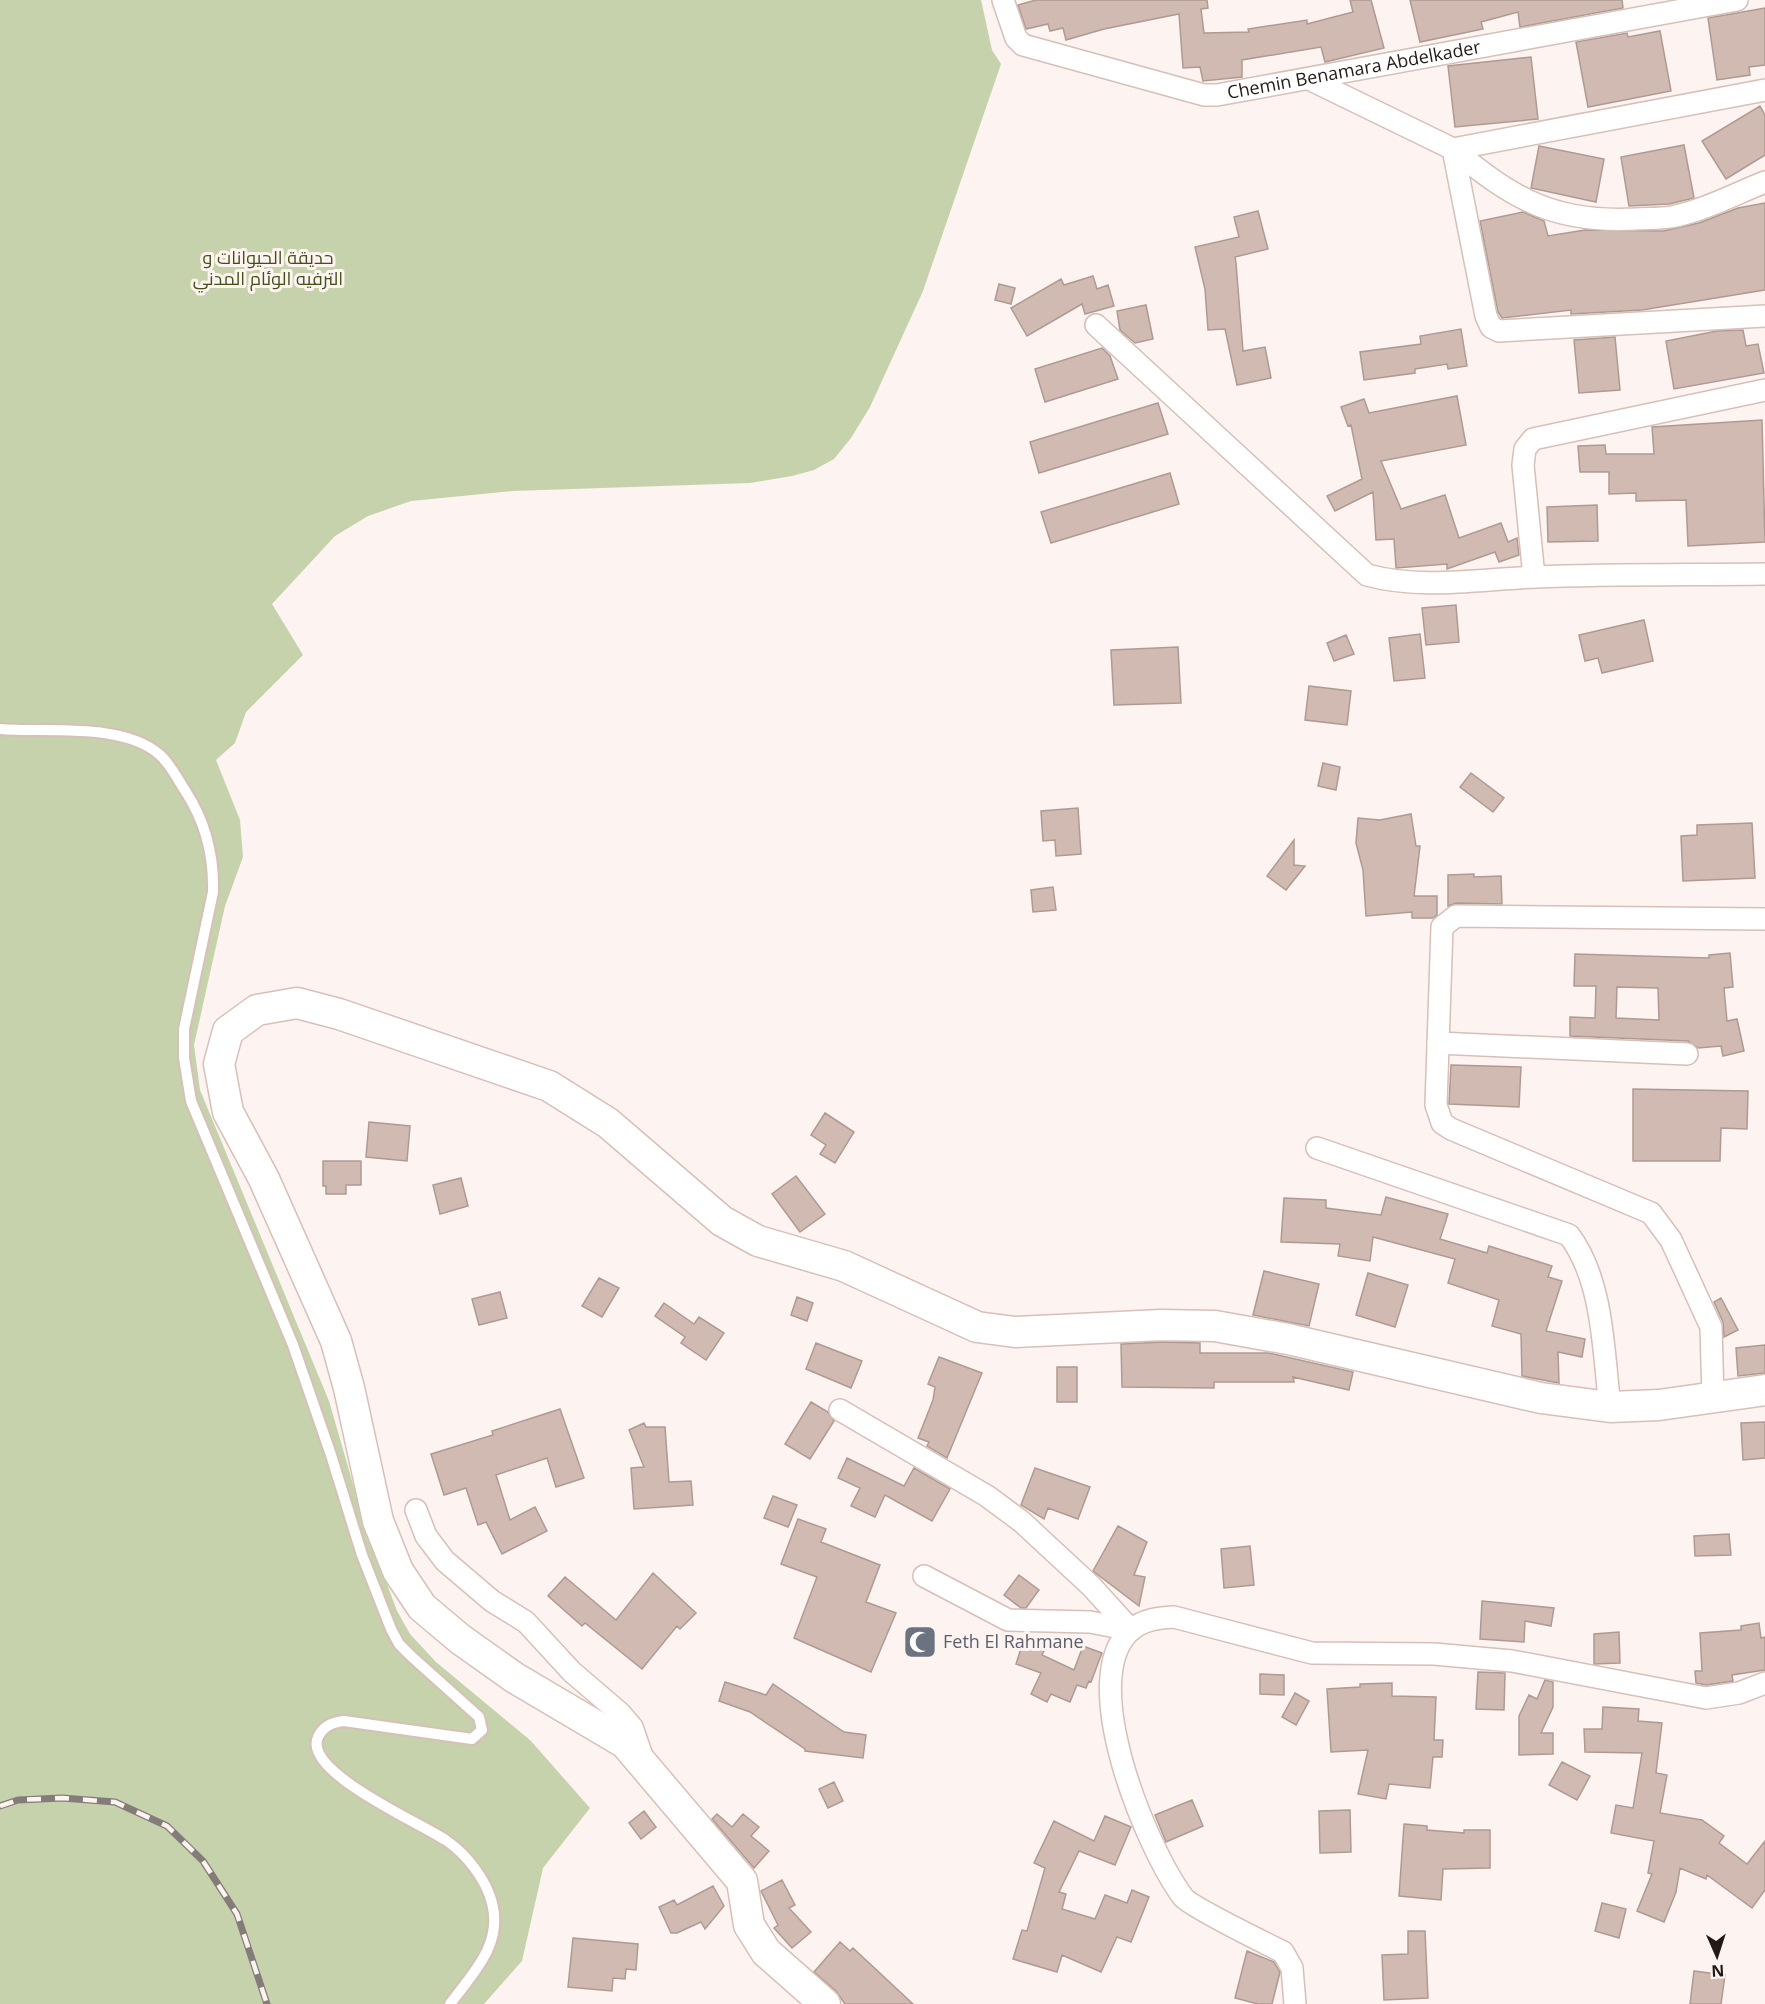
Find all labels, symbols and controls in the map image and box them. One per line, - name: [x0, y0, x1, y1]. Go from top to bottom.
- street label: Chemin Benamara Abdelkader: [1225, 34, 1483, 104]
- park label: حديقة الحيوانات و الترفيه الوئام المدني: [193, 245, 343, 293]
- mosque icon: Feth El Rahmane: [902, 1624, 938, 1660]
- place label: Feth El Rahmane: [943, 1629, 1084, 1653]
- north arrow: [1687, 1926, 1747, 1986]
- text: N: [1711, 1960, 1725, 1982]

